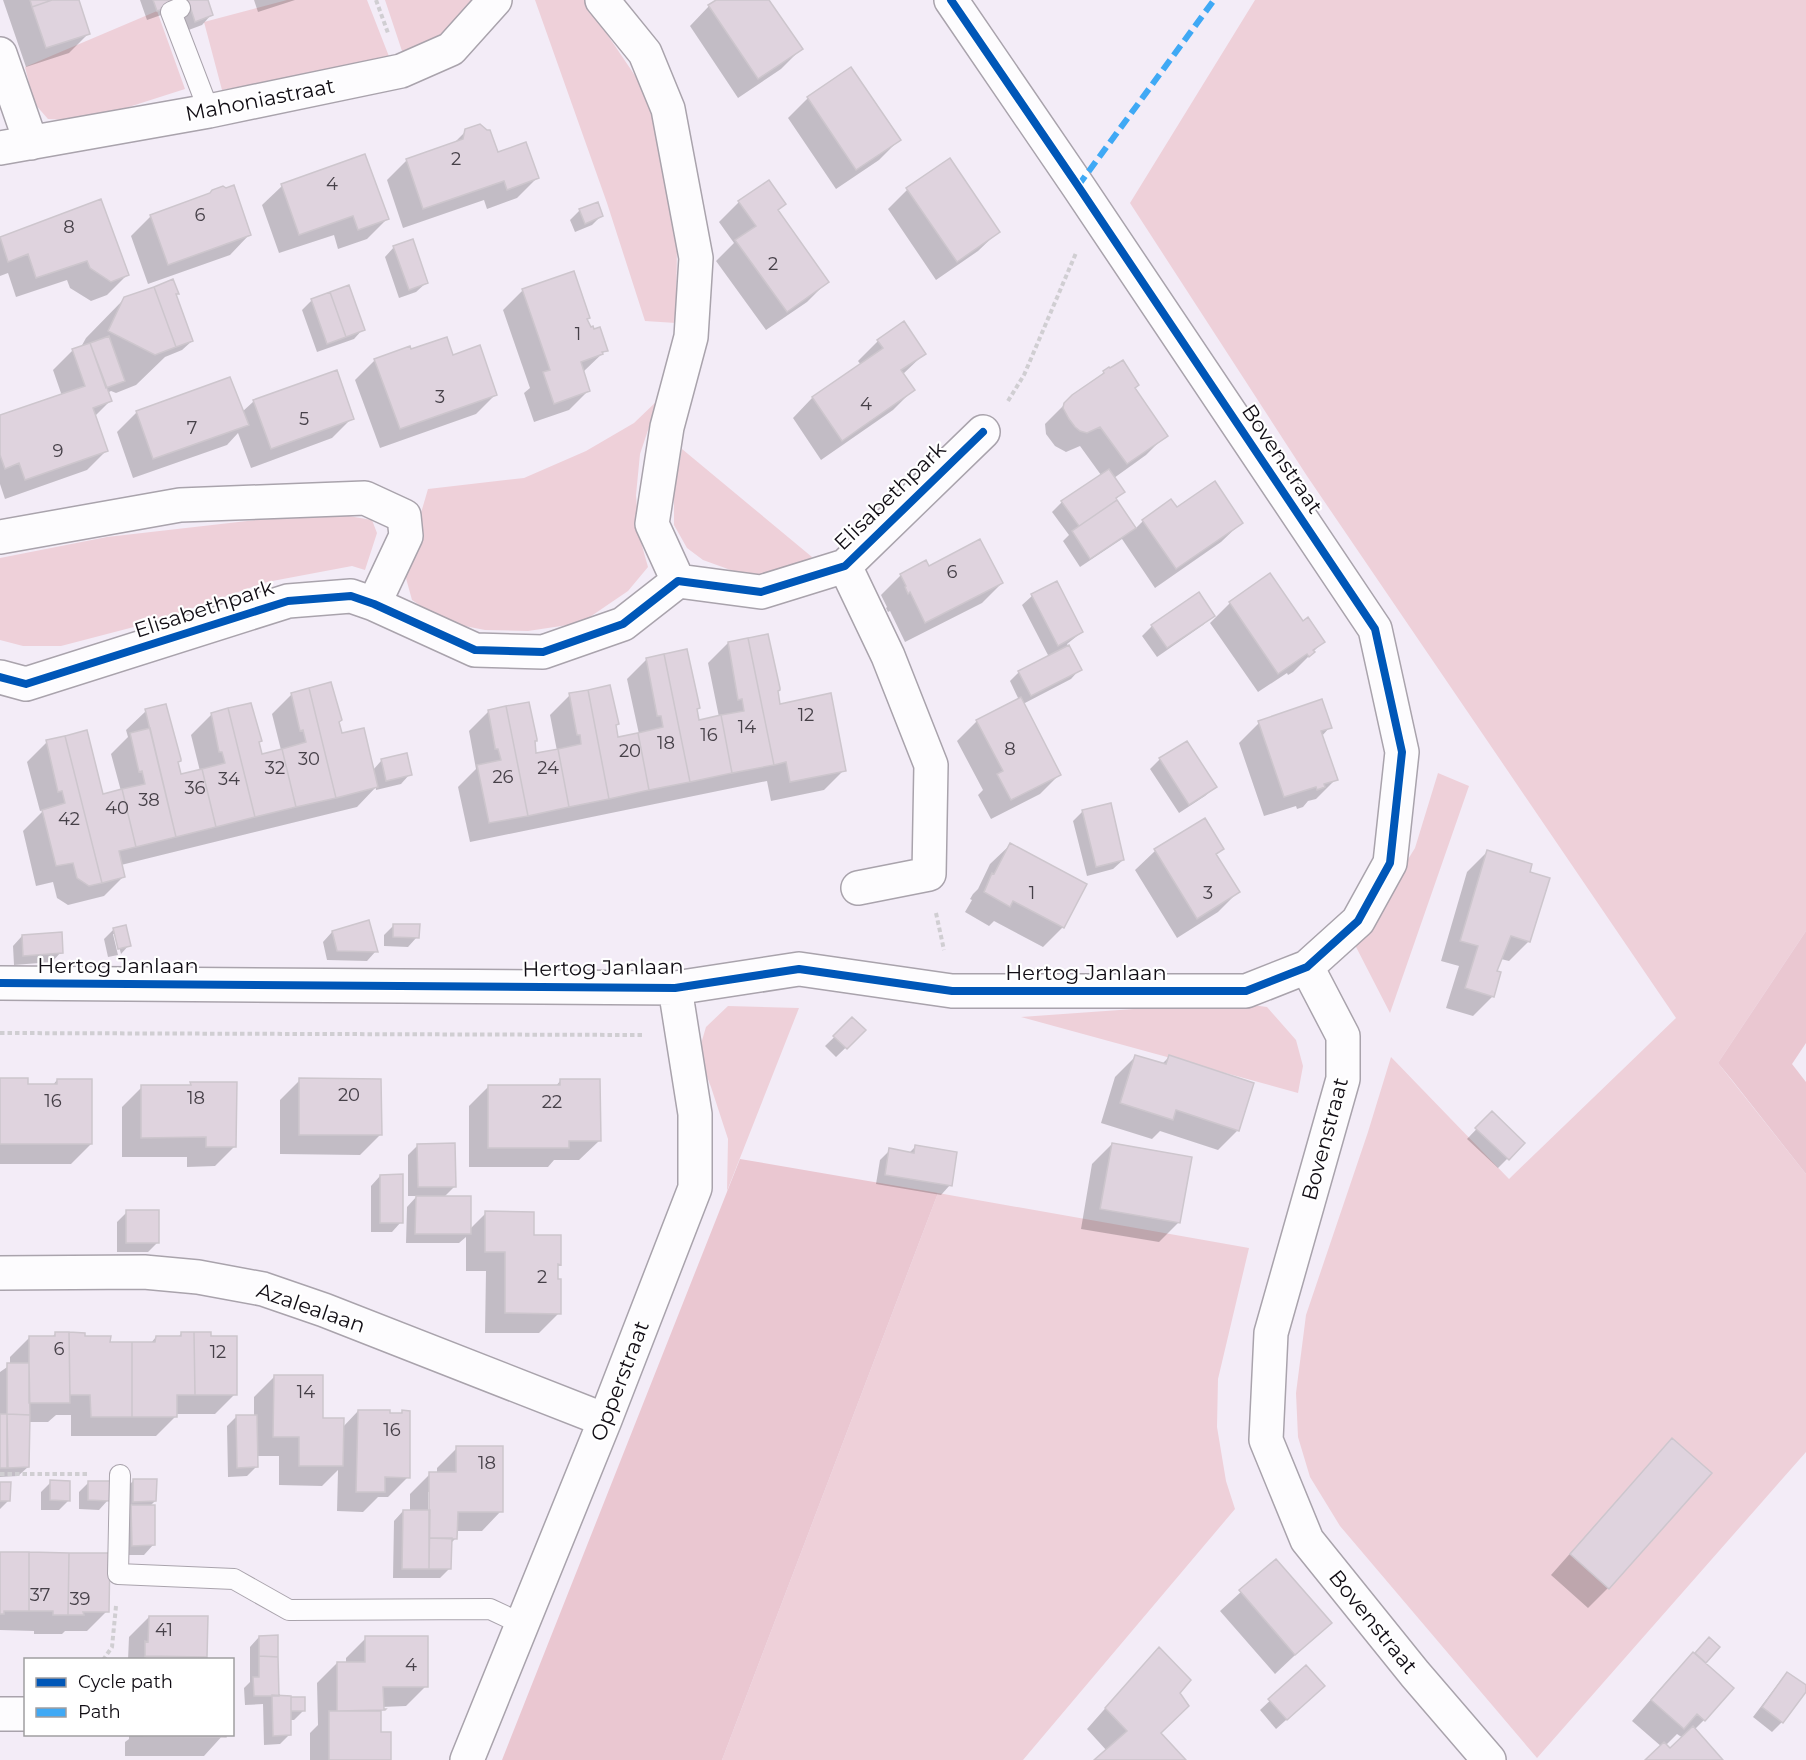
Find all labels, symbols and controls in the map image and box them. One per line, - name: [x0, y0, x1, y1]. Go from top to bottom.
- street label: Mahoniastraat: [183, 73, 337, 126]
- house number: 2: [451, 148, 461, 170]
- house number: 4: [326, 173, 338, 195]
- house number: 6: [195, 204, 206, 226]
- house number: 8: [63, 216, 75, 238]
- house number: 2: [768, 253, 778, 275]
- house number: 1: [575, 323, 581, 345]
- house number: 3: [435, 386, 445, 408]
- house number: 4: [860, 393, 872, 415]
- street label: Bovenstraat: [1237, 399, 1328, 518]
- house number: 5: [299, 408, 309, 430]
- house number: 7: [187, 417, 197, 439]
- street label: Elisabethpark: [829, 436, 951, 555]
- house number: 9: [53, 440, 64, 462]
- house number: 6: [947, 561, 958, 583]
- street label: Elisabethpark: [131, 574, 277, 643]
- house number: 12: [798, 704, 814, 726]
- house number: 14: [738, 716, 756, 738]
- house number: 16: [700, 724, 718, 746]
- house number: 18: [657, 732, 675, 754]
- house number: 8: [1004, 738, 1016, 760]
- house number: 20: [619, 740, 641, 762]
- house number: 30: [298, 748, 320, 770]
- house number: 32: [265, 757, 285, 779]
- house number: 24: [537, 757, 559, 779]
- house number: 26: [492, 766, 514, 788]
- house number: 34: [218, 768, 240, 790]
- house number: 36: [184, 777, 206, 799]
- house number: 38: [138, 789, 160, 811]
- house number: 40: [105, 797, 129, 819]
- house number: 42: [58, 808, 80, 830]
- house number: 1: [1029, 882, 1035, 904]
- house number: 3: [1203, 882, 1213, 904]
- street label: Hertog Janlaan: [37, 953, 199, 978]
- street label: Hertog Janlaan: [522, 954, 684, 981]
- street label: Hertog Janlaan: [1005, 960, 1167, 985]
- street label: Bovenstraat: [1296, 1075, 1353, 1203]
- house number: 20: [338, 1084, 360, 1106]
- house number: 18: [187, 1087, 205, 1109]
- house number: 16: [44, 1090, 62, 1112]
- house number: 22: [542, 1091, 562, 1113]
- house number: 2: [537, 1266, 547, 1288]
- street label: Azalealaan: [254, 1277, 369, 1338]
- street label: Opperstraat: [585, 1317, 654, 1444]
- house number: 6: [54, 1338, 65, 1360]
- house number: 12: [210, 1341, 226, 1363]
- house number: 14: [297, 1381, 315, 1403]
- house number: 16: [383, 1419, 401, 1441]
- house number: 18: [478, 1452, 496, 1474]
- street label: Bovenstraat: [1324, 1565, 1423, 1679]
- house number: 37: [30, 1584, 50, 1606]
- house number: 39: [69, 1588, 91, 1610]
- house number: 41: [155, 1619, 173, 1641]
- house number: 4: [405, 1654, 417, 1676]
- legend: [24, 1658, 234, 1736]
- text: Cycle path: [78, 1671, 173, 1693]
- text: Path: [78, 1701, 121, 1723]

